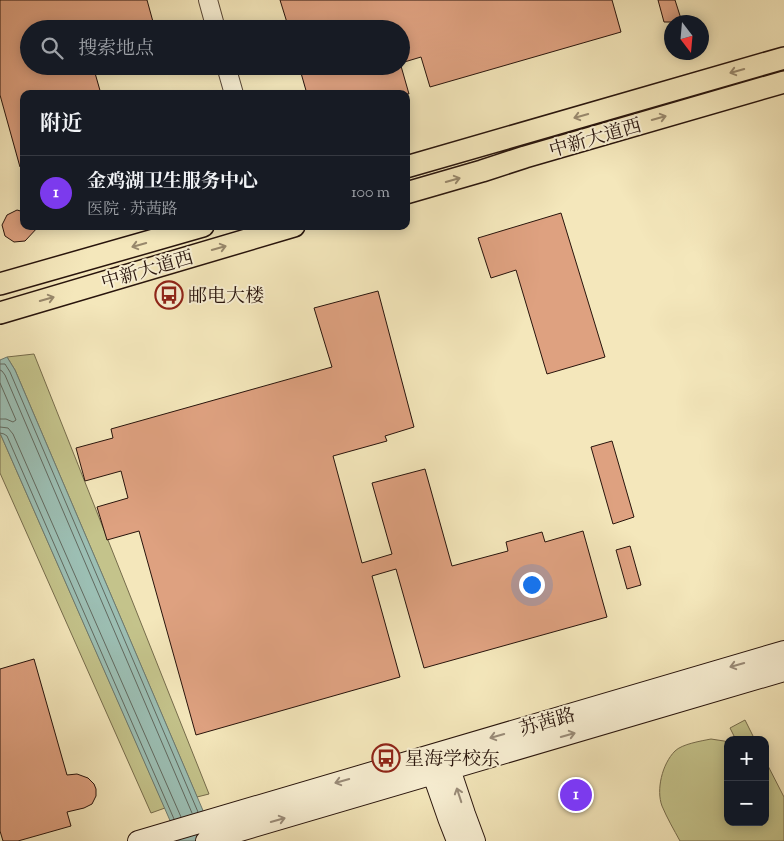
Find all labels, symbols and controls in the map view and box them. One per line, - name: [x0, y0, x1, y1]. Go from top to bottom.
- north arrow: [664, 15, 709, 60]
- search box: [20, 20, 410, 75]
- icon: search: [38, 34, 66, 62]
- text: 搜索地点: [78, 36, 154, 63]
- one-way arrow: [730, 67, 746, 77]
- text: 附近: [40, 110, 82, 140]
- one-way arrow: [573, 112, 589, 121]
- street label: 中新大道西: [546, 113, 645, 165]
- one-way arrow: [651, 113, 667, 123]
- text: 金鸡湖卫生服务中心: [87, 169, 258, 196]
- one-way arrow: [445, 174, 461, 184]
- text: 1: [53, 182, 59, 205]
- text: 100 m: [351, 182, 390, 205]
- text: 医院 · 苏茜路: [87, 199, 178, 222]
- one-way arrow: [132, 240, 148, 250]
- one-way arrow: [211, 243, 227, 253]
- street label: 中新大道西: [98, 245, 197, 297]
- bus stop icon: 邮电大楼: [154, 280, 184, 310]
- place label: 邮电大楼: [188, 284, 264, 311]
- one-way arrow: [38, 293, 54, 303]
- your location: [519, 572, 545, 598]
- one-way arrow: [730, 660, 746, 670]
- street label: 苏茜路: [517, 703, 579, 744]
- one-way arrow: [559, 729, 575, 739]
- one-way arrow: [490, 731, 506, 741]
- map controls: [724, 736, 769, 826]
- button: +: [724, 736, 769, 781]
- bus stop icon: 星海学校东: [371, 743, 401, 773]
- place label: 星海学校东: [405, 747, 500, 774]
- pin: 1: [560, 776, 592, 814]
- one-way arrow: [334, 777, 350, 787]
- button: −: [724, 781, 769, 826]
- one-way arrow: [453, 788, 463, 804]
- one-way arrow: [269, 814, 285, 824]

